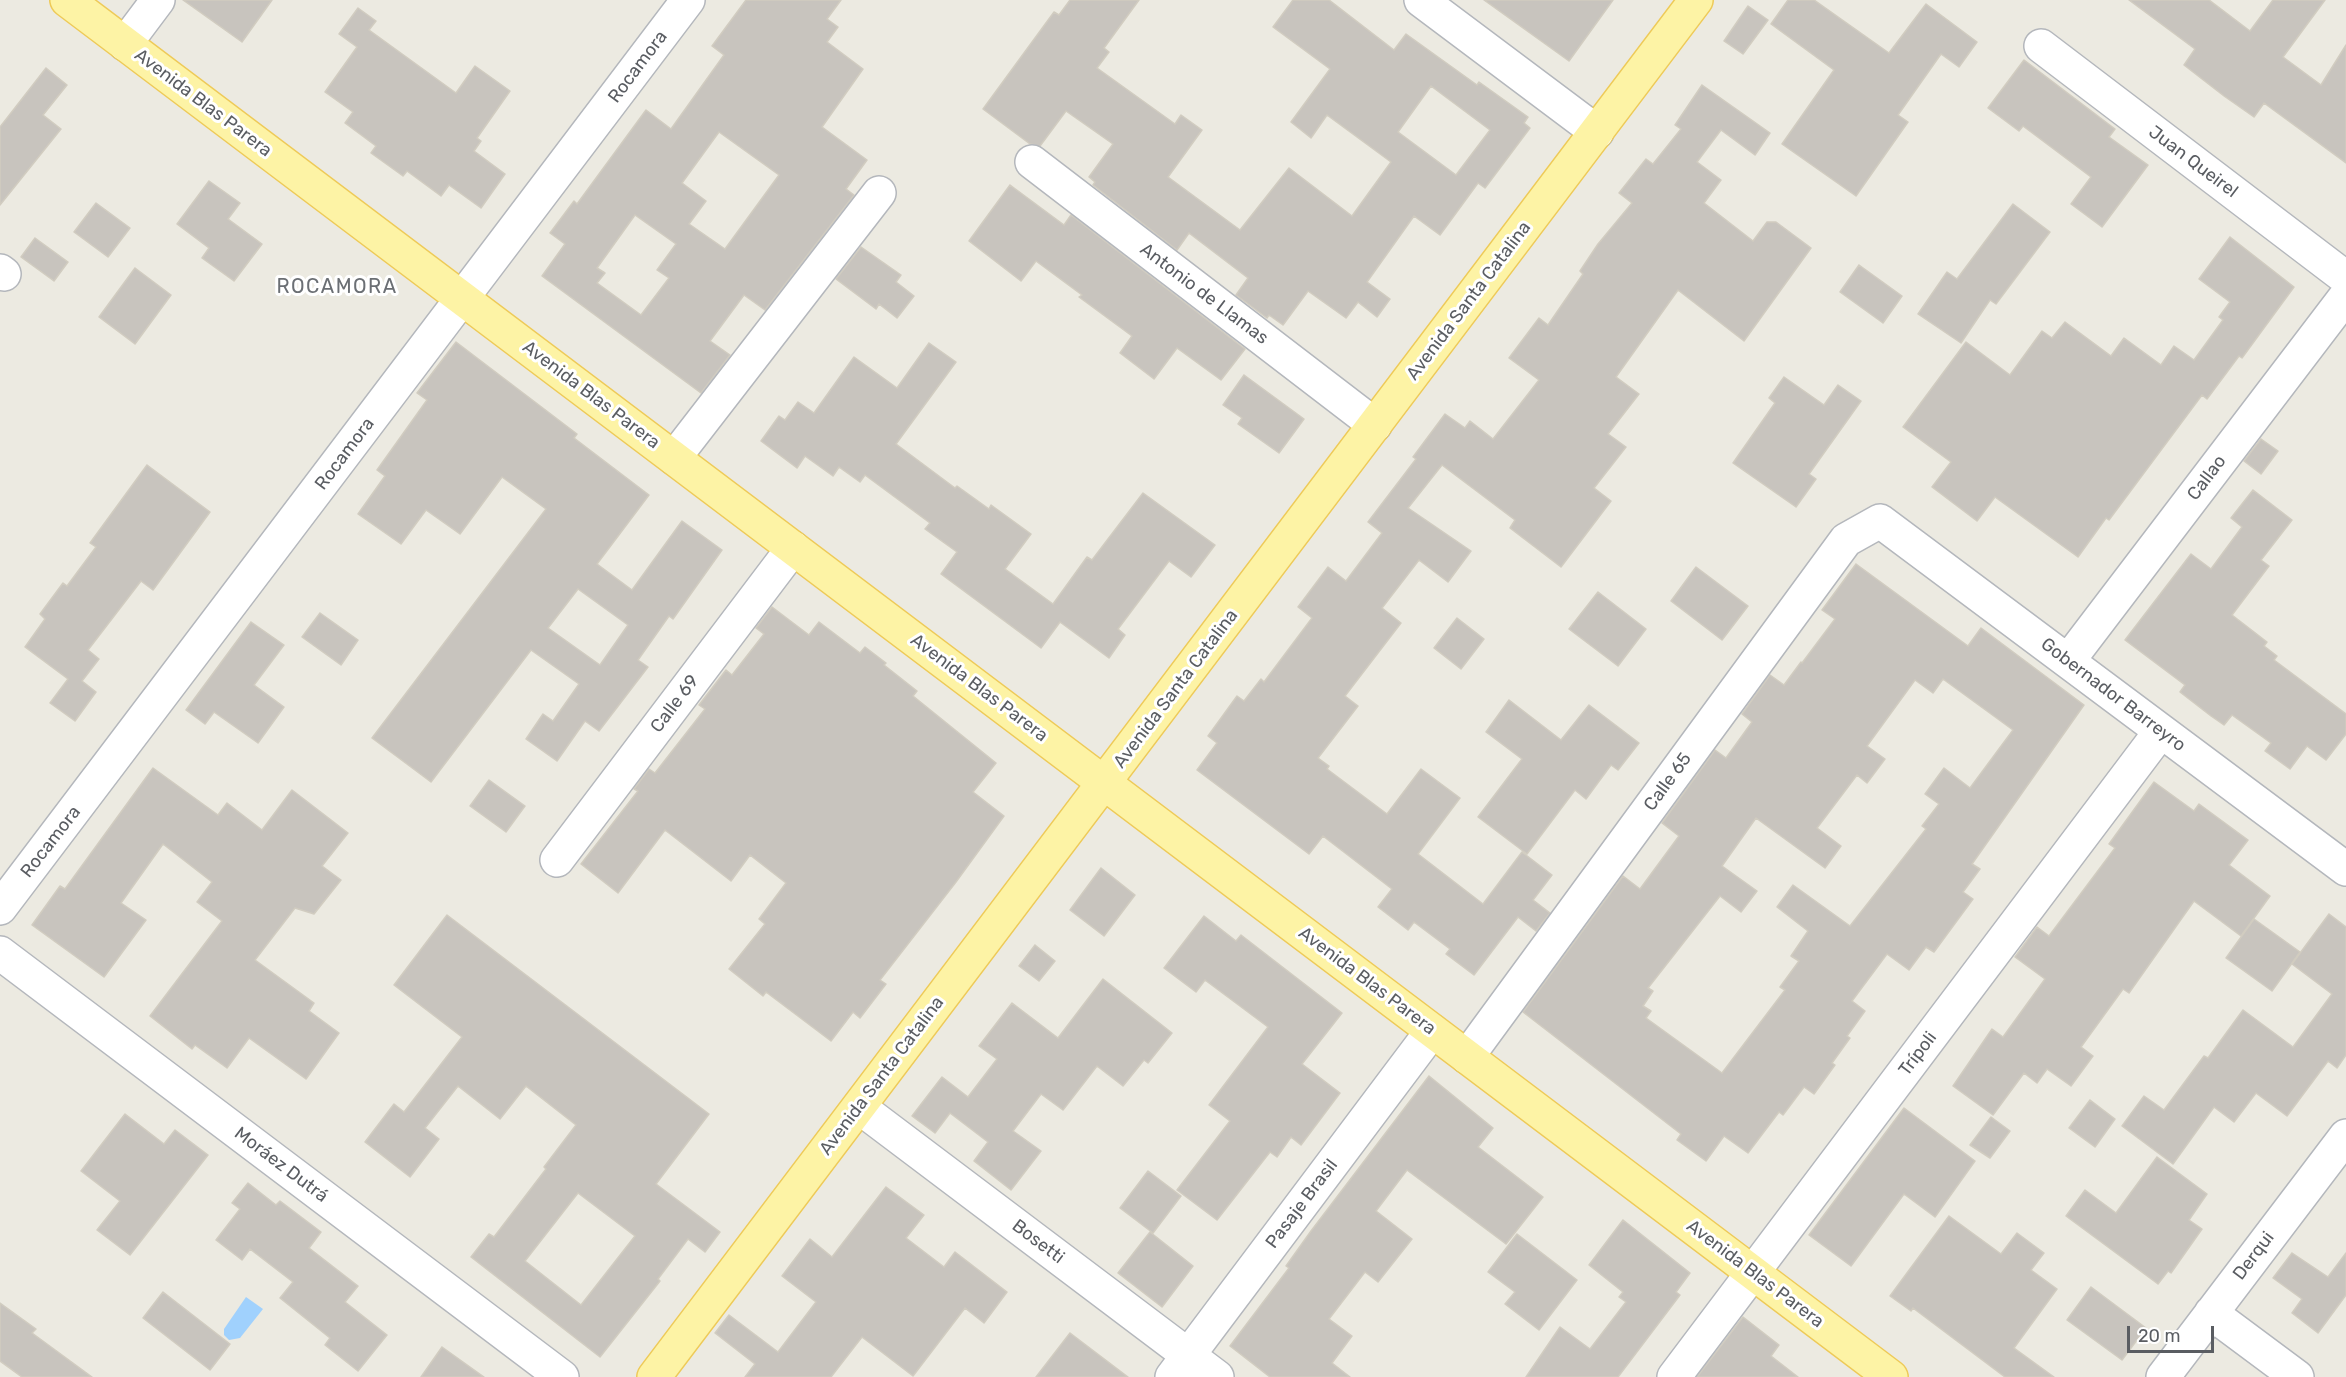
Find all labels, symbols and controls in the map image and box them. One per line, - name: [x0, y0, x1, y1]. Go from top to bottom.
- street label: Rocamora: [604, 27, 672, 107]
- street label: Avenida Blas Parera: [130, 44, 276, 162]
- street label: Juan Queirel: [2144, 121, 2242, 203]
- street label: Avenida Santa Catalina: [1402, 217, 1536, 385]
- street label: Antonio de Llamas: [1136, 239, 1272, 349]
- district label: ROCAMORA: [276, 275, 398, 299]
- street label: Avenida Blas Parera: [518, 336, 664, 454]
- street label: Rocamora: [311, 414, 379, 494]
- street label: Callao: [2183, 451, 2231, 505]
- street label: Avenida Santa Catalina: [1109, 605, 1243, 773]
- street label: Avenida Blas Parera: [906, 629, 1052, 747]
- street label: Gobernador Barreyro: [2036, 634, 2190, 756]
- street label: Calle 69: [646, 671, 704, 737]
- street label: Calle 65: [1640, 749, 1696, 815]
- street label: Rocamora: [16, 802, 86, 882]
- street label: Avenida Blas Parera: [1294, 922, 1440, 1040]
- street label: Avenida Santa Catalina: [815, 992, 949, 1160]
- street label: Trípoli: [1894, 1028, 1942, 1080]
- street label: Moráez Dutrá: [230, 1123, 332, 1207]
- street label: Pasaje Brasil: [1261, 1155, 1343, 1253]
- street label: Bosetti: [1008, 1215, 1068, 1269]
- street label: Avenida Blas Parera: [1682, 1215, 1828, 1333]
- street label: Derqui: [2229, 1228, 2279, 1284]
- scale bar: [2130, 1314, 2217, 1352]
- text: 20 m: [2138, 1325, 2180, 1347]

